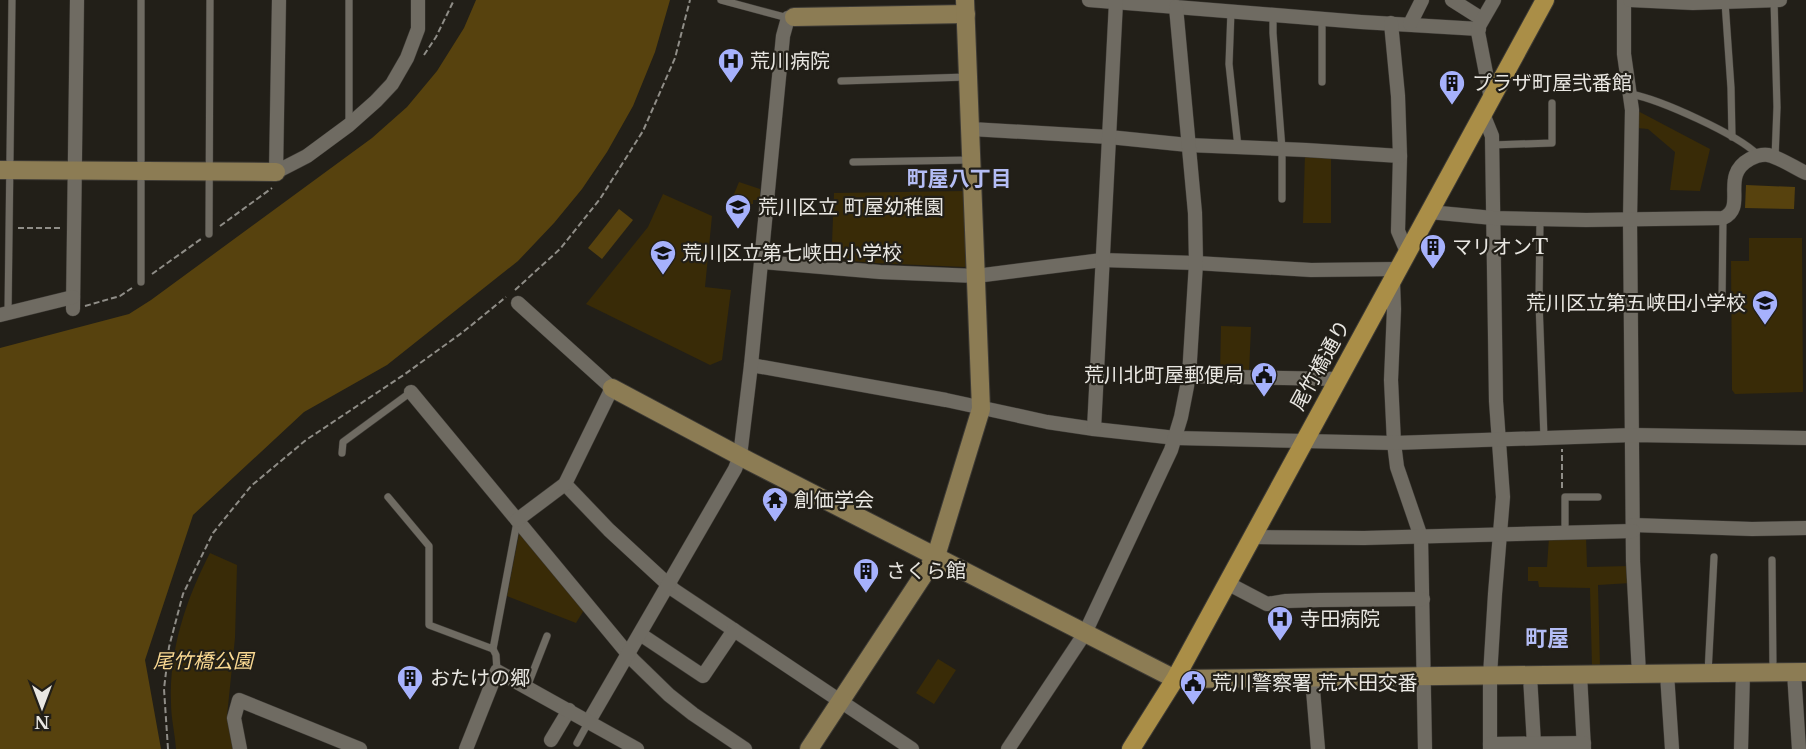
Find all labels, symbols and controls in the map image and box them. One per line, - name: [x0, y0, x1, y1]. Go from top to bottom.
- hospital icon: 荒川病院: [716, 46, 746, 84]
- place label: 荒川病院: [750, 49, 830, 73]
- building icon: プラザ町屋弐番館: [1437, 68, 1467, 106]
- place label: プラザ町屋弐番館: [1472, 71, 1632, 95]
- district label: 町屋八丁目: [907, 166, 1012, 192]
- school or university icon: 荒川区立 町屋幼稚園: [723, 192, 753, 230]
- place label: 荒川区立 町屋幼稚園: [758, 195, 944, 219]
- building icon: マリオンT: [1418, 232, 1448, 270]
- place label: マリオンT: [1452, 235, 1548, 259]
- school or university icon: 荒川区立第七峡田小学校: [648, 238, 678, 276]
- place label: 荒川区立第七峡田小学校: [682, 241, 902, 265]
- school or university icon: 荒川区立第五峡田小学校: [1750, 288, 1780, 326]
- place label: 荒川区立第五峡田小学校: [1526, 291, 1746, 315]
- street label: 尾竹橋通り: [1285, 315, 1355, 415]
- public building icon: 荒川北町屋郵便局: [1249, 360, 1279, 398]
- place label: 荒川北町屋郵便局: [1084, 363, 1244, 387]
- temple icon: 創価学会: [760, 485, 790, 523]
- place label: 創価学会: [794, 488, 874, 512]
- building icon: さくら館: [851, 556, 881, 594]
- place label: さくら館: [886, 559, 966, 583]
- hospital icon: 寺田病院: [1265, 604, 1295, 642]
- place label: 寺田病院: [1300, 607, 1380, 631]
- district label: 町屋: [1525, 625, 1569, 652]
- park label: 尾竹橋公園: [153, 649, 256, 673]
- building icon: おたけの郷: [395, 663, 425, 701]
- place label: おたけの郷: [430, 666, 530, 690]
- public building icon: 荒川警察署 荒木田交番: [1178, 668, 1208, 706]
- place label: 荒川警察署 荒木田交番: [1212, 671, 1418, 695]
- north arrow: [12, 677, 72, 737]
- text: N: [34, 712, 50, 732]

